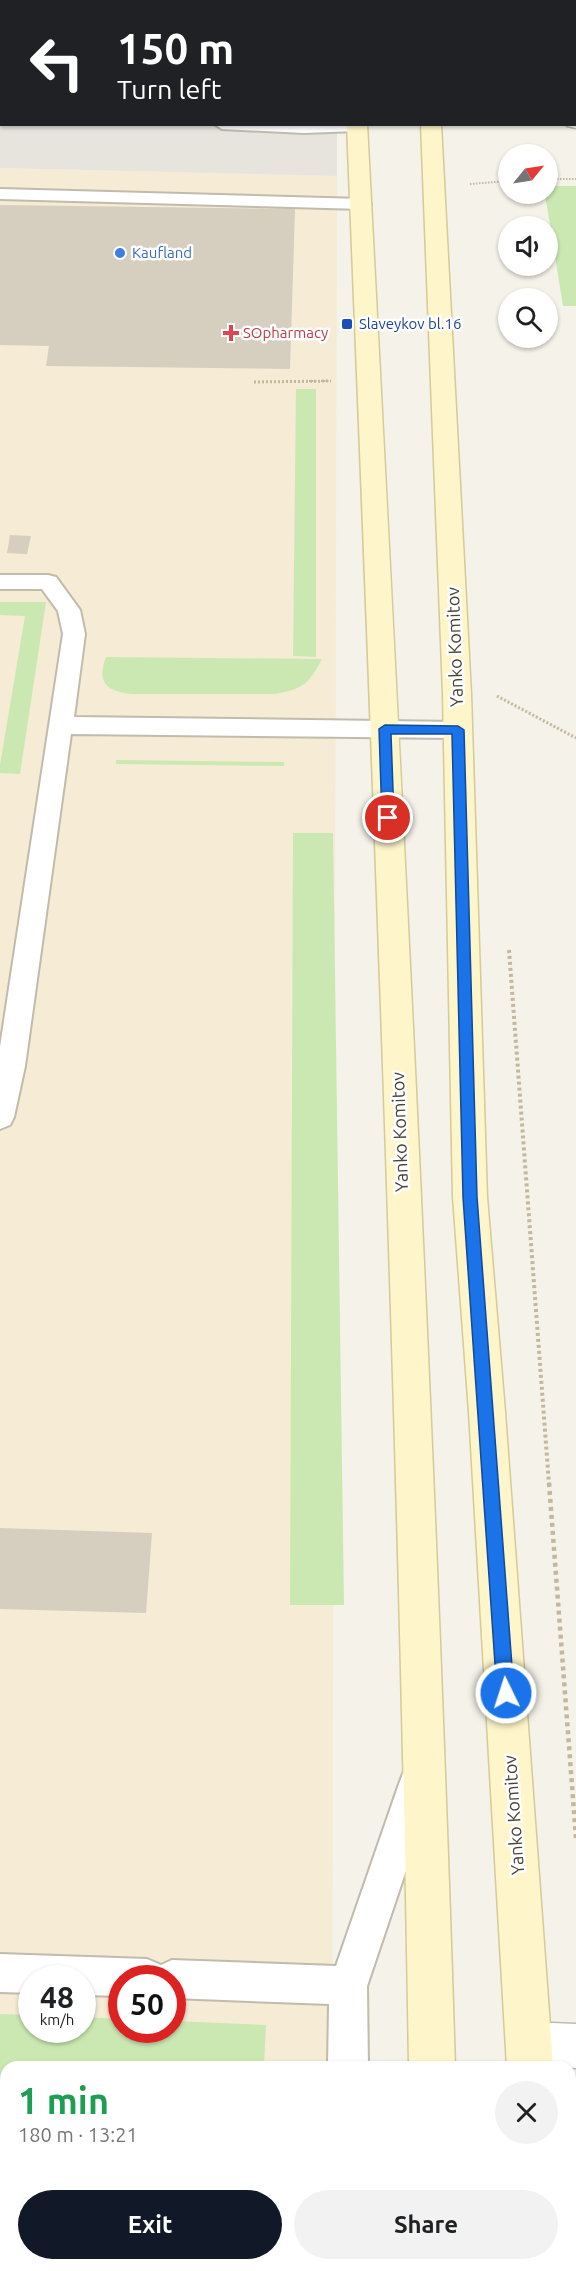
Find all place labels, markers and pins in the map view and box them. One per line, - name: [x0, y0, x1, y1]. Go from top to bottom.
- place label: Kaufland: [132, 244, 192, 261]
- marker: Kaufland: [113, 246, 127, 260]
- place label: Slaveykov bl.16: [359, 315, 461, 332]
- marker: Slaveykov bl.16: [340, 317, 354, 331]
- place label: SOpharmacy: [243, 324, 328, 341]
- marker: SOpharmacy: [224, 326, 238, 340]
- pin: [362, 792, 413, 843]

